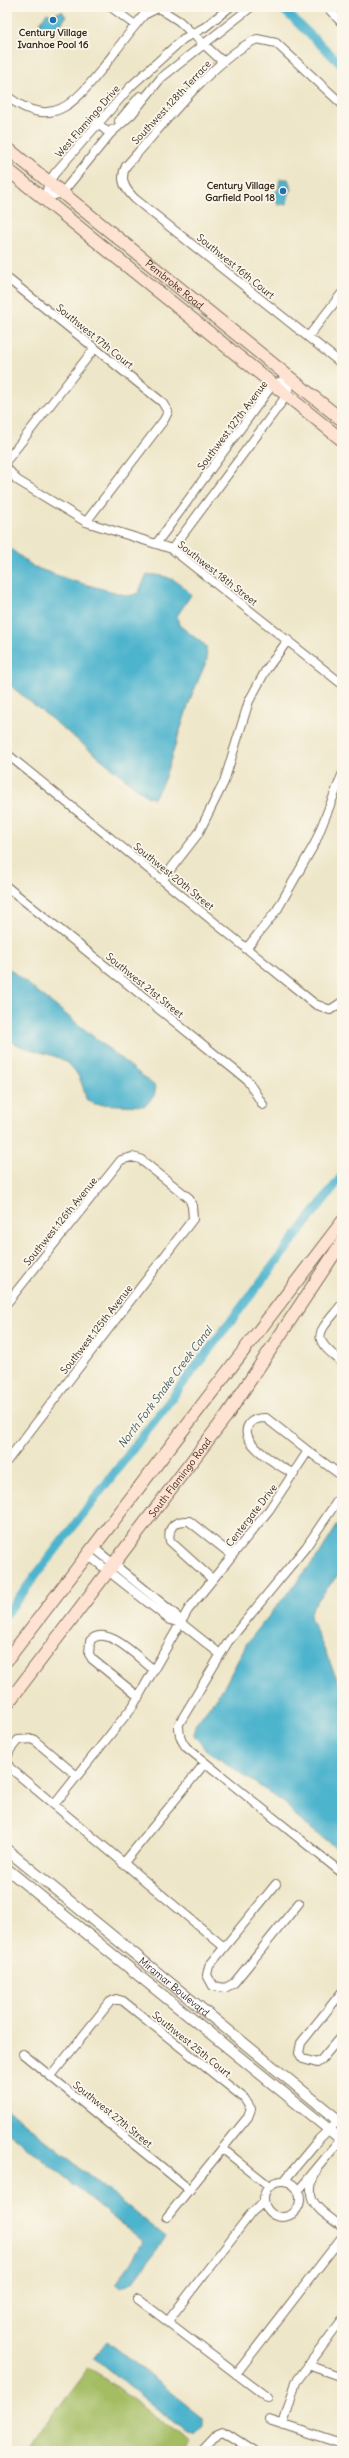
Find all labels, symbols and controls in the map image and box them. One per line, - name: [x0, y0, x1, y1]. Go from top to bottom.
- marker: Century Village Ivanhoe Pool 16: [48, 15, 58, 25]
- place label: Century Village Ivanhoe Pool 16: [18, 26, 89, 51]
- street label: Southwest 128th Terrace: [129, 58, 214, 147]
- street label: West Flamingo Drive: [52, 82, 122, 160]
- place label: Century Village Garfield Pool 18: [205, 179, 276, 204]
- marker: Century Village Garfield Pool 18: [278, 186, 288, 196]
- street label: Southwest 16th Court: [194, 231, 278, 302]
- street label: Pembroke Road: [143, 257, 206, 312]
- street label: Southwest 17th Court: [54, 301, 136, 372]
- street label: Southwest 127th Avenue: [194, 378, 270, 473]
- street label: Southwest 18th Street: [175, 538, 261, 609]
- street label: Southwest 20th Street: [131, 840, 217, 913]
- street label: Southwest 21st Street: [103, 950, 187, 1021]
- street label: Southwest 126th Avenue: [21, 1175, 100, 1268]
- street label: Southwest 125th Avenue: [57, 1282, 135, 1377]
- water label: North Fork Snake Creek Canal: [115, 1322, 216, 1450]
- street label: South Flamingo Road: [146, 1435, 214, 1520]
- street label: Centergate Drive: [223, 1481, 280, 1549]
- street label: Miramar Boulevard: [136, 1954, 212, 2019]
- street label: Southwest 25th Court: [150, 2009, 234, 2081]
- street label: Southwest 27th Street: [70, 2078, 155, 2151]

